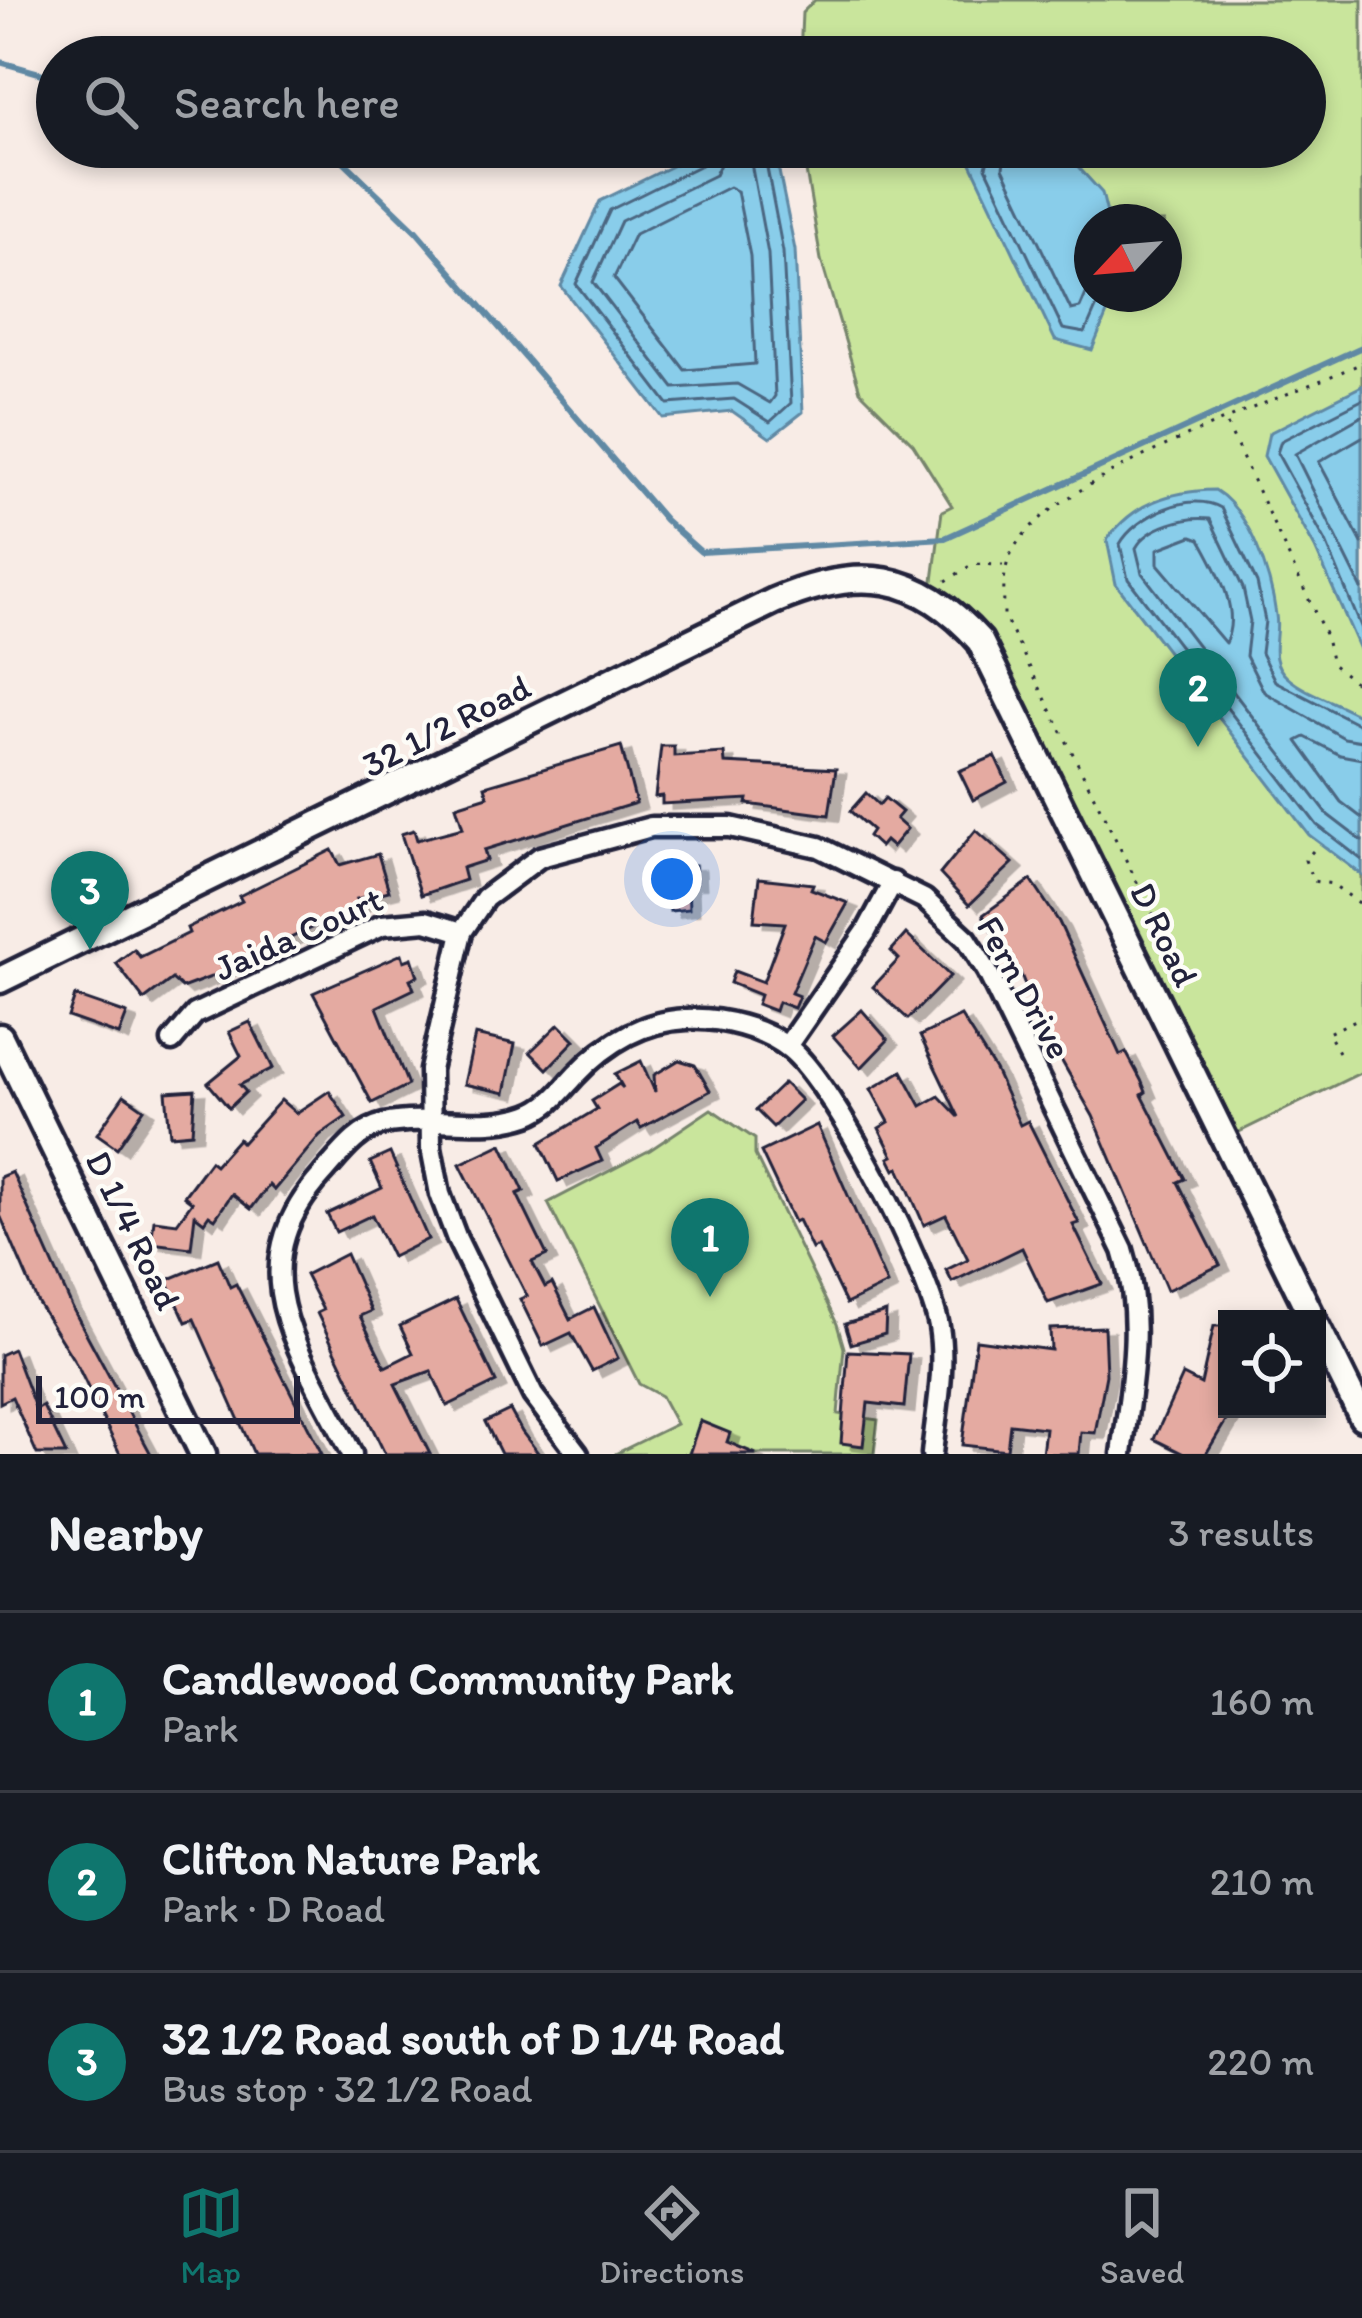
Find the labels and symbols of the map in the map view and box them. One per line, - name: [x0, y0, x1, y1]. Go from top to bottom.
- north arrow: [1074, 204, 1182, 312]
- pin: 2: [1159, 648, 1237, 747]
- street label: 32 1/2 Road: [355, 665, 538, 786]
- your location: [642, 849, 702, 909]
- pin: 3: [51, 851, 129, 950]
- street label: D Road: [1121, 875, 1208, 993]
- street label: Jaida Court: [207, 877, 389, 990]
- street label: Fern Drive: [968, 908, 1081, 1066]
- street label: D 1/4 Road: [77, 1144, 190, 1317]
- pin: 1: [671, 1198, 749, 1297]
- scale bar: [36, 1370, 300, 1423]

